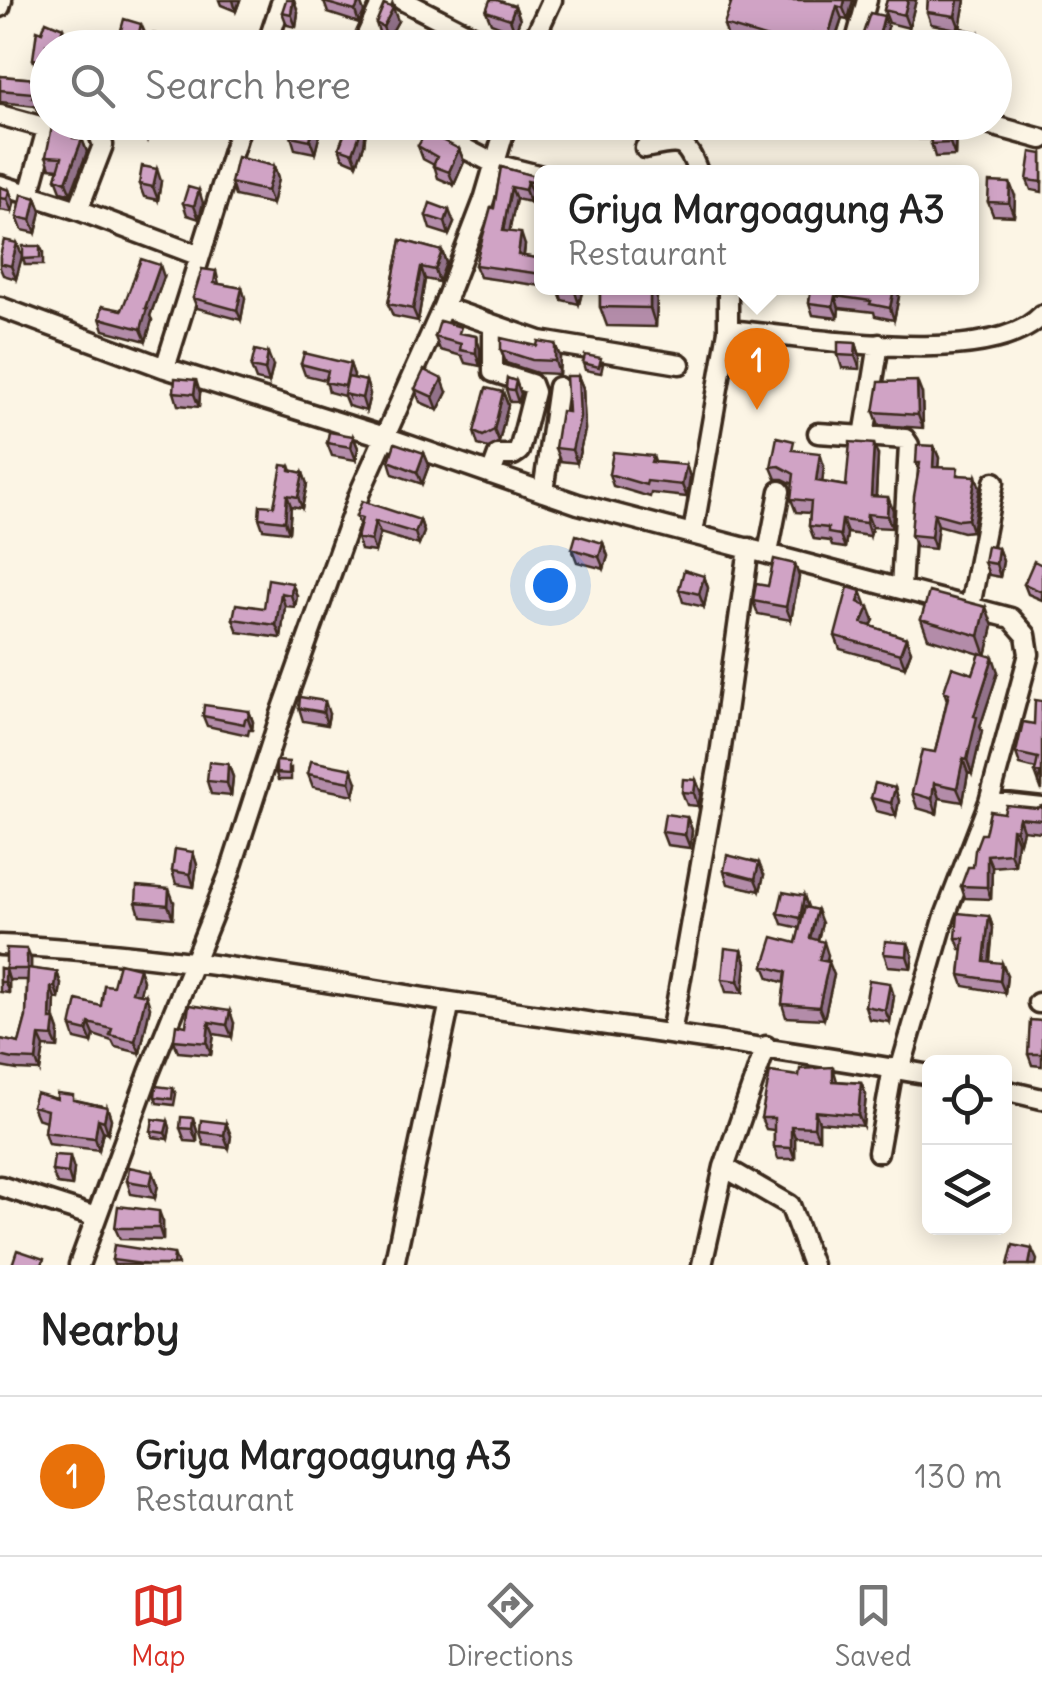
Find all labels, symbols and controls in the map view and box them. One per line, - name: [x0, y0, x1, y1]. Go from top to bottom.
- search box: [30, 30, 1012, 140]
- icon: search: [65, 58, 120, 113]
- text: Search here: [145, 62, 351, 109]
- popup: [534, 165, 979, 295]
- text: Griya Margoagung A3: [568, 186, 945, 233]
- text: Restaurant: [568, 233, 727, 274]
- pin: 1: [724, 328, 790, 410]
- your location: [525, 560, 576, 611]
- map controls: [922, 1055, 1012, 1235]
- button: locate: [922, 1055, 1012, 1145]
- button: layers: [922, 1145, 1012, 1235]
- text: Nearby: [40, 1304, 179, 1356]
- text: Griya Margoagung A3: [135, 1432, 512, 1479]
- text: 1: [66, 1456, 79, 1497]
- text: 130 m: [914, 1456, 1002, 1497]
- text: Restaurant: [135, 1479, 294, 1520]
- tab: Map: [131, 1578, 186, 1674]
- tab: Directions: [447, 1578, 573, 1674]
- tab: Saved: [835, 1578, 911, 1674]

